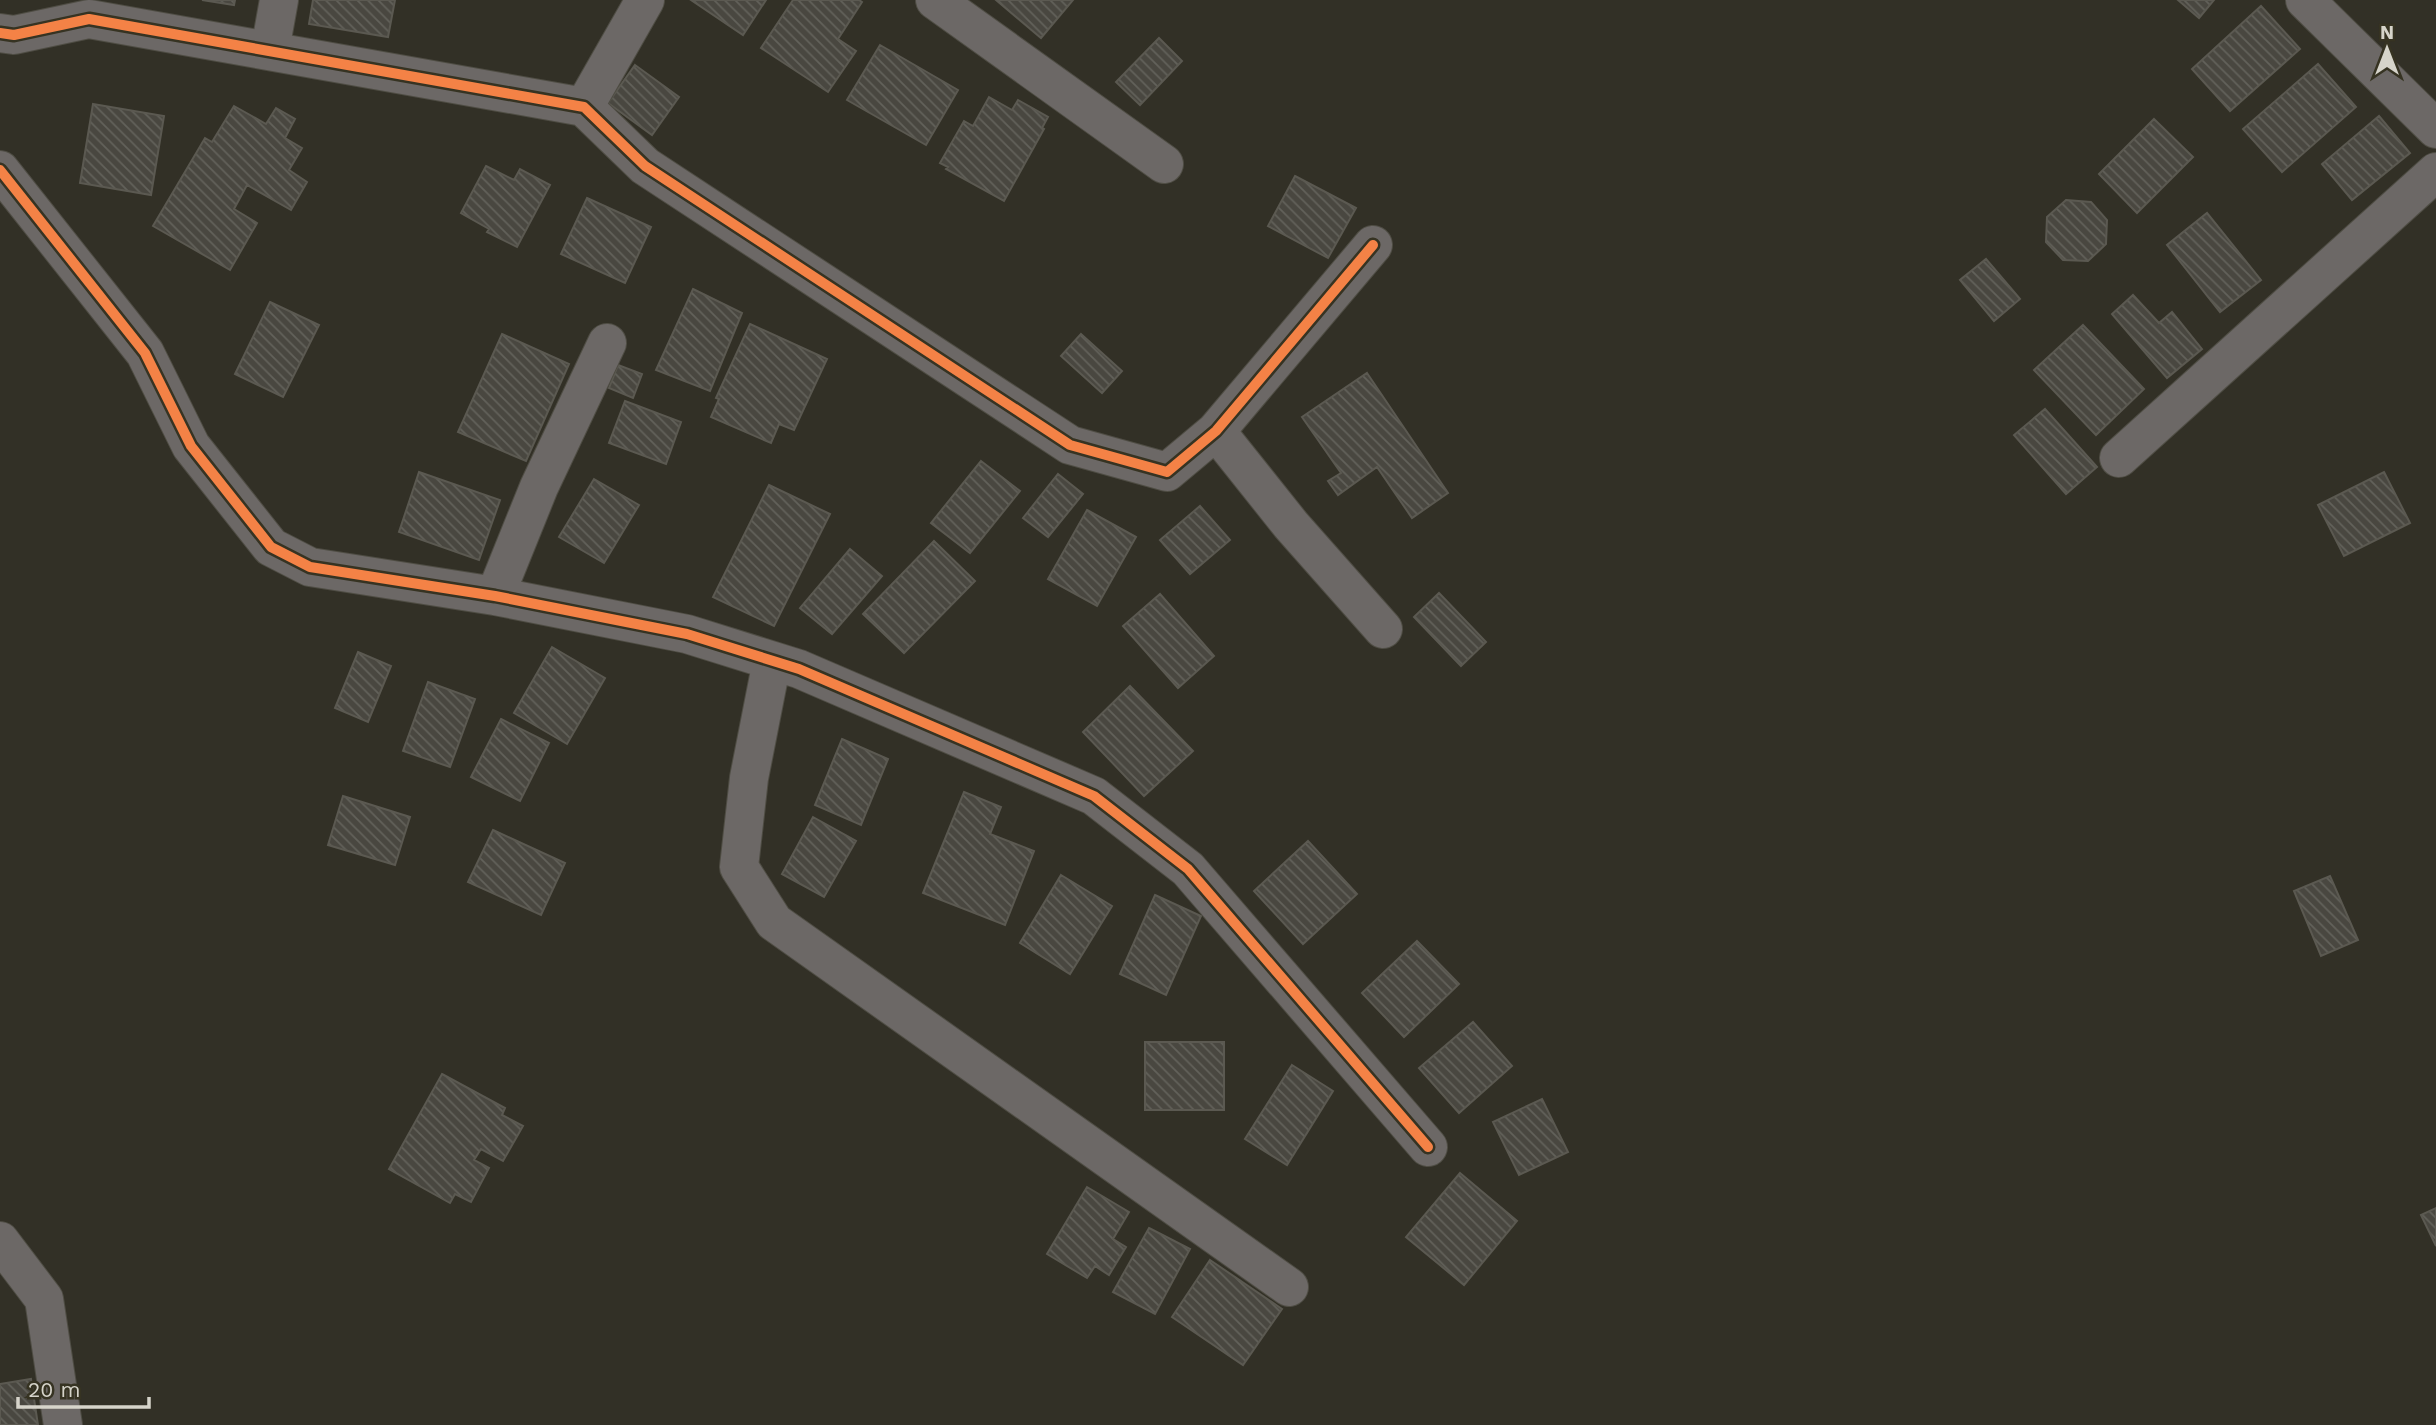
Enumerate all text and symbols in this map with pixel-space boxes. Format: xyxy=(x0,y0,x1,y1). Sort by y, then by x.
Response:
north arrow xyxy=(2352,14,2422,84)
text: N xyxy=(2380,21,2394,44)
scale bar xyxy=(18,1366,149,1410)
text: 20 m xyxy=(28,1377,80,1402)

